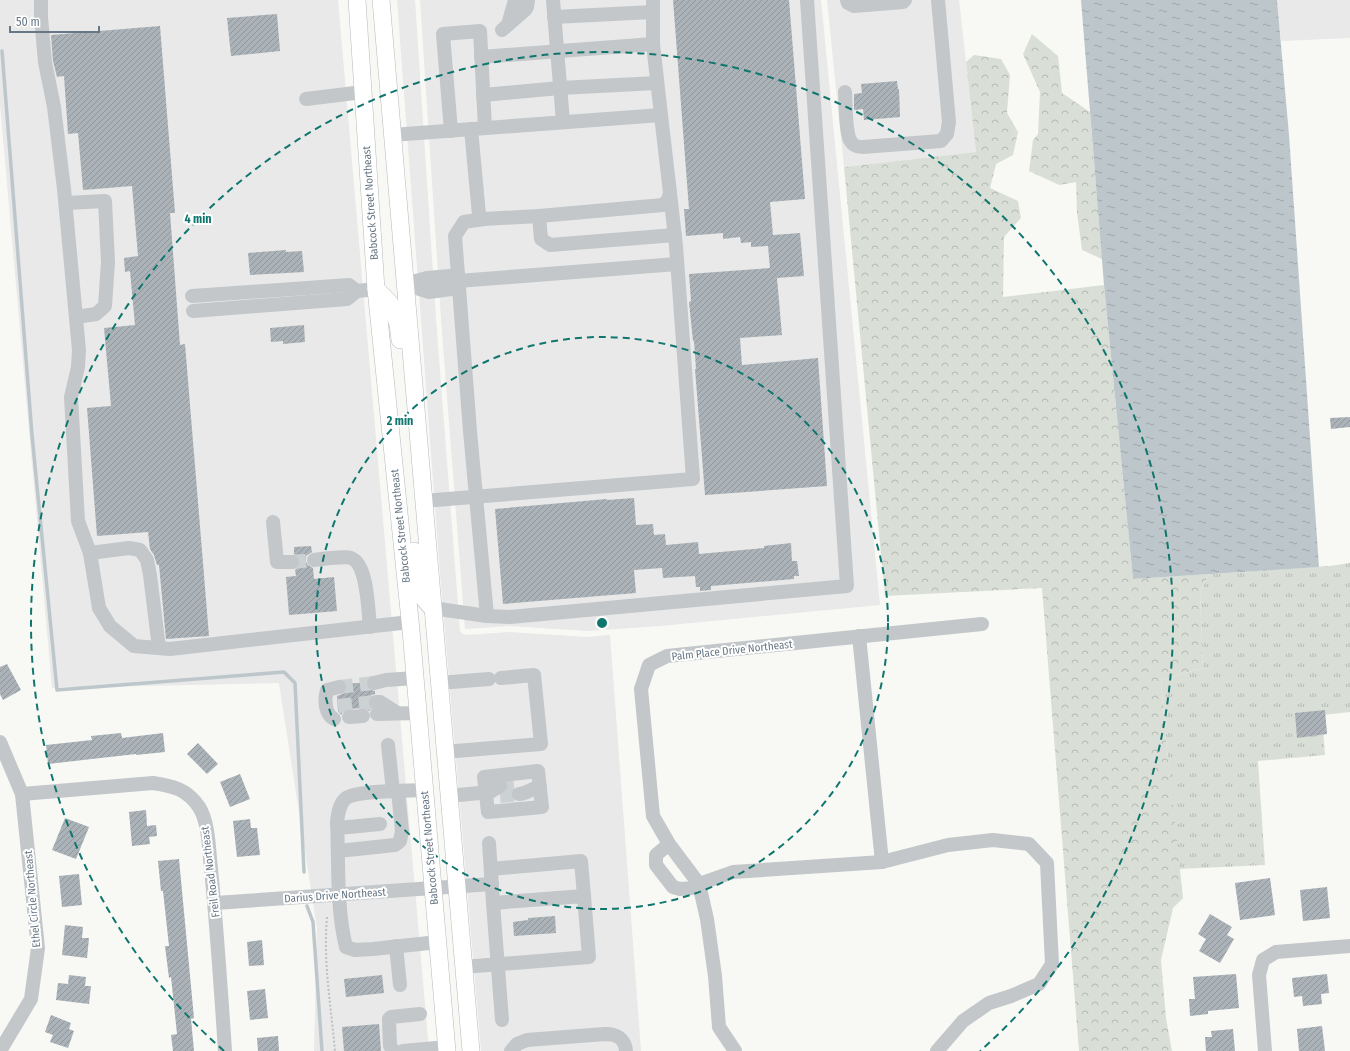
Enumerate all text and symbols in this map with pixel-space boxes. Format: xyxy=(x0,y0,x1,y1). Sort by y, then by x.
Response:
scale bar xyxy=(10,8,99,34)
text: 50 m xyxy=(16,15,40,29)
street label: Babcock Street Northeast xyxy=(360,145,381,260)
text: 4 min xyxy=(184,212,212,226)
text: 2 min xyxy=(386,414,413,428)
street label: Babcock Street Northeast xyxy=(388,468,413,583)
centre of rings xyxy=(595,616,609,630)
street label: Palm Place Drive Northeast xyxy=(671,638,793,663)
street label: Babcock Street Northeast xyxy=(418,790,441,905)
street label: Freil Road Northeast xyxy=(198,825,223,918)
street label: Ethel Circle Northeast xyxy=(22,849,43,948)
street label: Darius Drive Northeast xyxy=(284,885,387,906)

